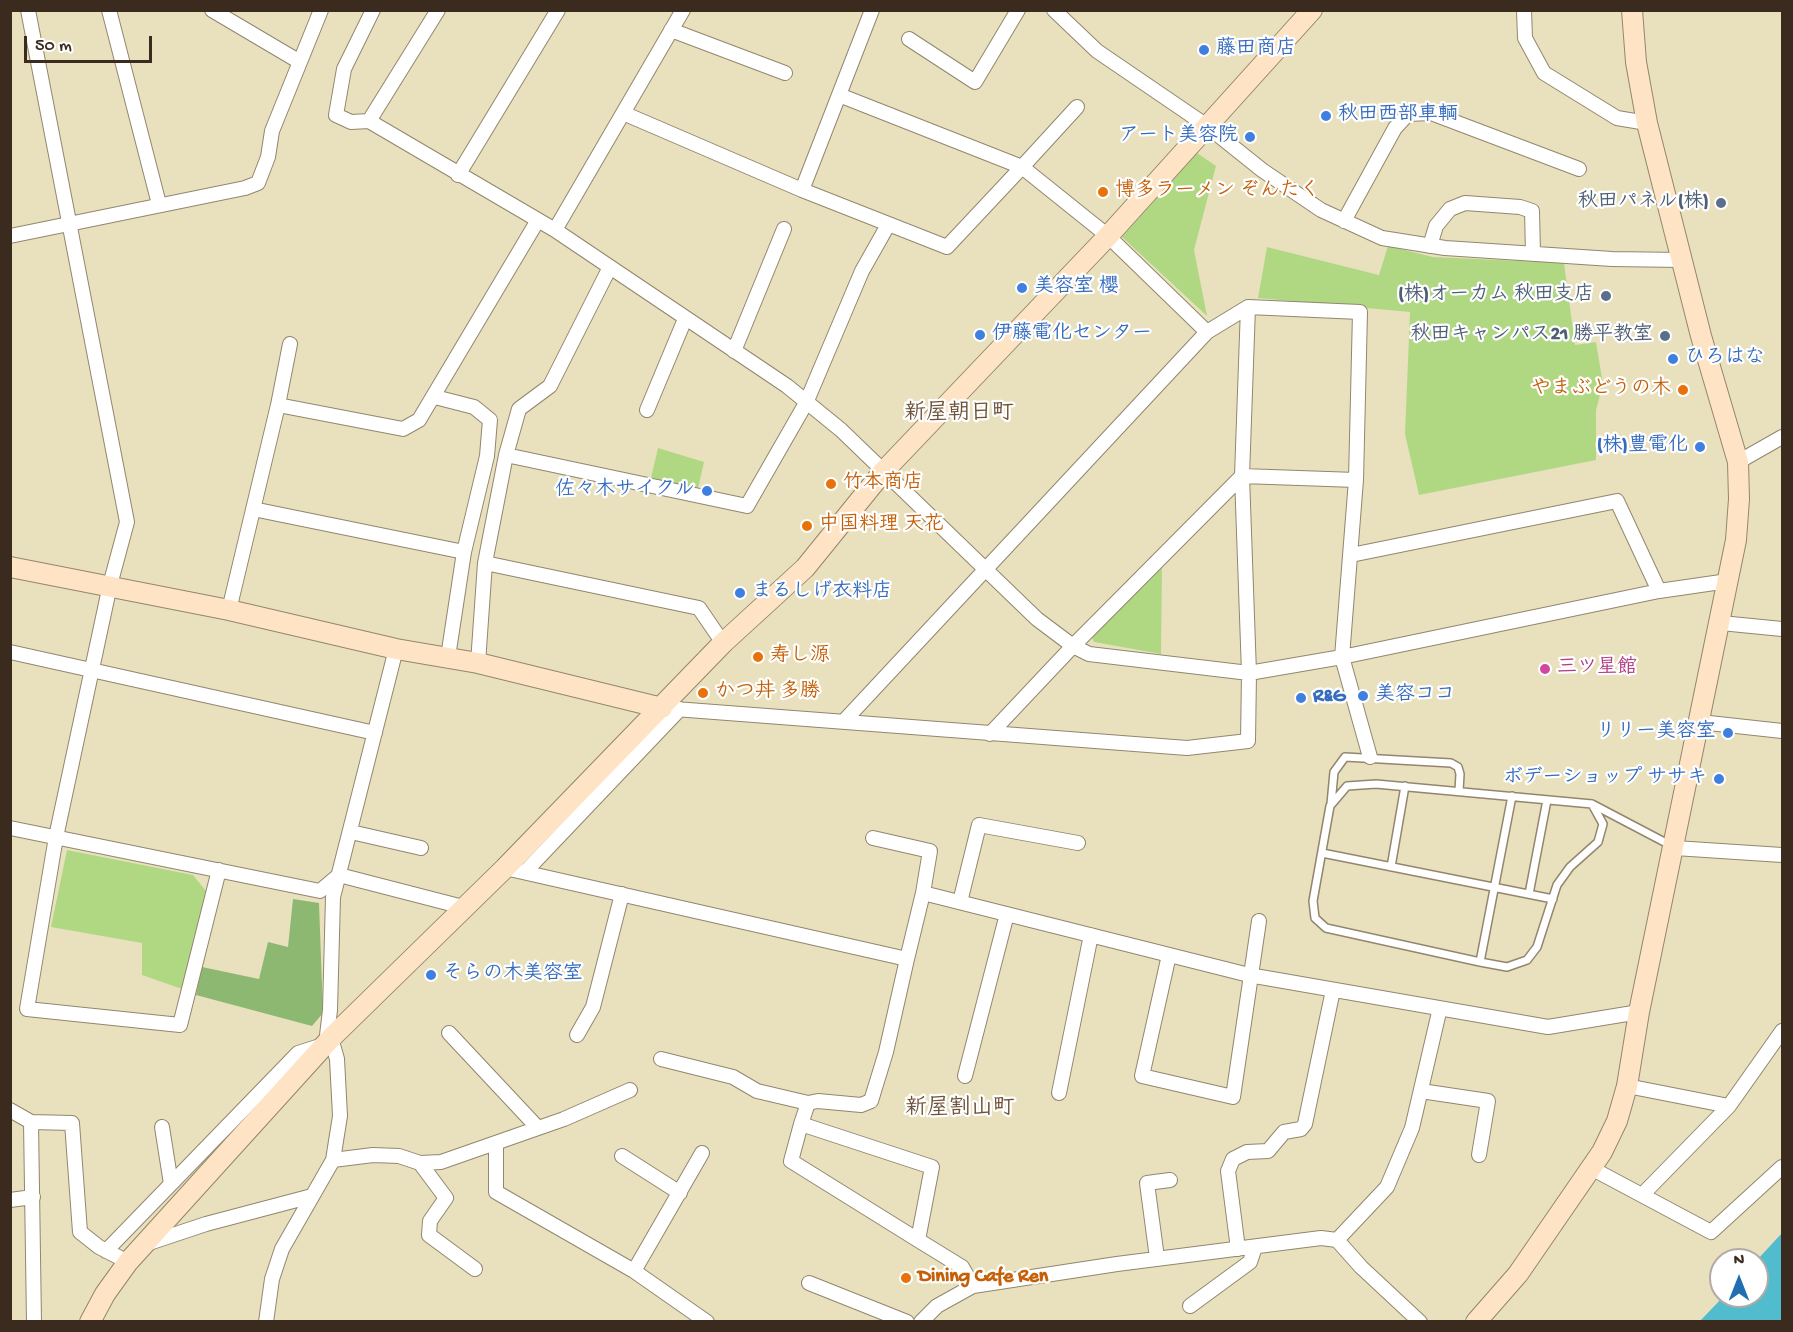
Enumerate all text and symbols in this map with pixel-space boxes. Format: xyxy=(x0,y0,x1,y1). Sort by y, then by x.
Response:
scale bar xyxy=(27,24,154,62)
text: 50 m xyxy=(35,36,72,57)
place label: 藤田商店 xyxy=(1216,38,1296,62)
marker: 藤田商店 xyxy=(1197,43,1211,57)
place label: 秋田西部車輌 xyxy=(1338,104,1458,128)
marker: 秋田西部車輌 xyxy=(1319,109,1333,123)
place label: アート美容院 xyxy=(1119,125,1238,149)
marker: アート美容院 xyxy=(1243,130,1257,144)
place label: 博多ラーメン ぞんたく xyxy=(1115,180,1320,204)
marker: 博多ラーメン ぞんたく xyxy=(1096,185,1110,199)
place label: 秋田パネル(株) xyxy=(1578,191,1709,215)
marker: 秋田パネル(株) xyxy=(1714,196,1728,210)
place label: 美容室 櫻 xyxy=(1034,276,1119,300)
marker: 美容室 櫻 xyxy=(1015,281,1029,295)
place label: (株)オーカム 秋田支店 xyxy=(1398,284,1594,308)
marker: (株)オーカム 秋田支店 xyxy=(1599,289,1613,303)
place label: 伊藤電化センター xyxy=(992,323,1152,347)
place label: 秋田キャンパス21 勝平教室 xyxy=(1410,324,1653,348)
marker: 伊藤電化センター xyxy=(973,328,987,342)
marker: 秋田キャンパス21 勝平教室 xyxy=(1658,329,1672,343)
place label: ひろはな xyxy=(1685,347,1765,371)
marker: ひろはな xyxy=(1666,352,1680,366)
place label: やまぶどうの木 xyxy=(1531,378,1671,402)
marker: やまぶどうの木 xyxy=(1676,383,1690,397)
district label: 新屋朝日町 xyxy=(904,402,1014,428)
place label: (株)豊電化 xyxy=(1597,435,1688,459)
marker: (株)豊電化 xyxy=(1693,440,1707,454)
place label: 竹本商店 xyxy=(843,472,923,496)
marker: 竹本商店 xyxy=(824,477,838,491)
place label: 佐々木サイクル xyxy=(555,479,695,503)
marker: 佐々木サイクル xyxy=(700,484,714,498)
place label: 中国料理 天花 xyxy=(819,514,944,538)
marker: 中国料理 天花 xyxy=(800,519,814,533)
place label: まるしげ衣料店 xyxy=(752,581,892,605)
marker: まるしげ衣料店 xyxy=(733,586,747,600)
place label: 寿し源 xyxy=(770,645,830,669)
marker: 寿し源 xyxy=(751,650,765,664)
place label: 三ツ星館 xyxy=(1557,657,1637,681)
marker: 三ツ星館 xyxy=(1538,662,1552,676)
place label: かつ丼 多勝 xyxy=(715,681,820,705)
place label: 美容ココ xyxy=(1375,684,1455,708)
marker: かつ丼 多勝 xyxy=(696,686,710,700)
place label: R&G xyxy=(1313,686,1345,710)
marker: 美容ココ xyxy=(1356,689,1370,703)
marker: R&G xyxy=(1294,691,1308,705)
place label: リリー美容室 xyxy=(1596,721,1716,745)
marker: リリー美容室 xyxy=(1721,726,1735,740)
place label: ボデーショップ ササキ xyxy=(1503,767,1707,791)
marker: ボデーショップ ササキ xyxy=(1712,772,1726,786)
place label: そらの木美容室 xyxy=(443,963,583,987)
marker: そらの木美容室 xyxy=(424,968,438,982)
district label: 新屋割山町 xyxy=(905,1097,1015,1123)
north arrow xyxy=(1709,1248,1769,1308)
text: N xyxy=(1734,1252,1744,1271)
place label: Dining Cafe Ren xyxy=(918,1266,1048,1290)
marker: Dining Cafe Ren xyxy=(899,1271,913,1285)

